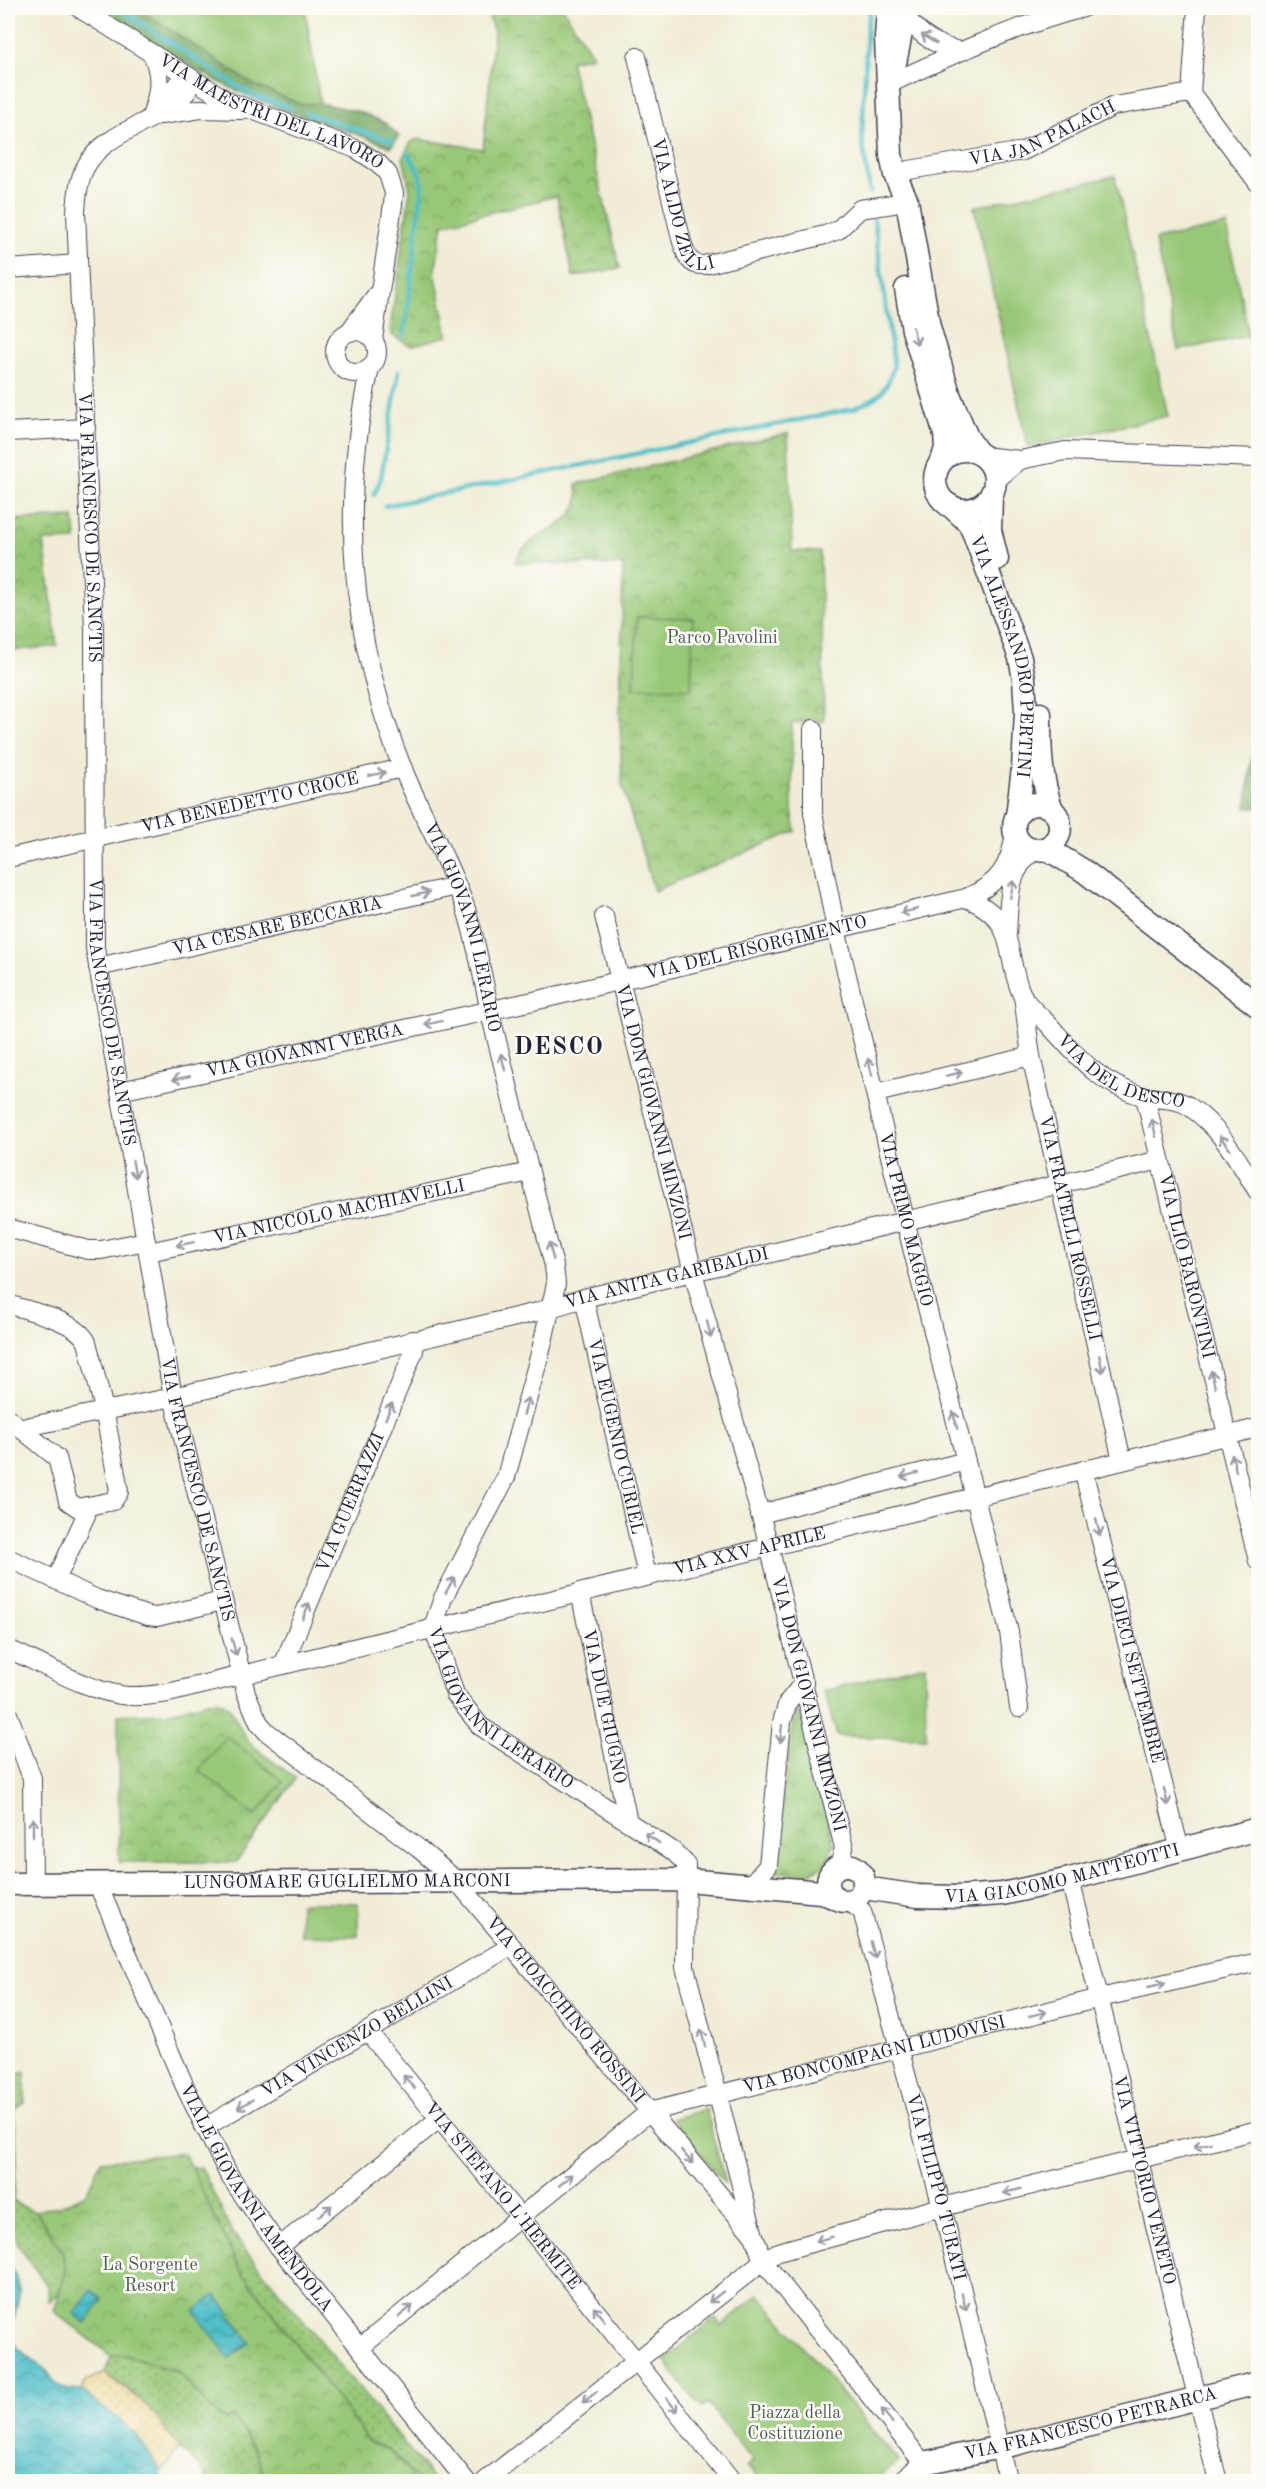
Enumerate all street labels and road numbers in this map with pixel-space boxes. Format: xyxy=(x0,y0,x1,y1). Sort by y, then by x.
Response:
street label: VIA MAESTRI DEL LAVORO xyxy=(155,51,386,173)
street label: VIA JAN PALACH xyxy=(967,98,1118,169)
street label: VIA ALDO ZELLI xyxy=(648,136,717,274)
street label: VIA FRANCESCO DE SANCTIS xyxy=(75,392,103,663)
street label: VIA ALESSANDRO PERTINI xyxy=(966,533,1035,779)
street label: VIA BENEDETTO CROCE xyxy=(139,769,360,836)
street label: VIA GIOVANNI LERARIO xyxy=(420,820,503,1034)
street label: VIA FRANCESCO DE SANCTIS xyxy=(85,878,138,1147)
street label: VIA CESARE BECCARIA xyxy=(171,894,384,959)
street label: VIA DEL RISORGIMENTO xyxy=(644,913,869,983)
street label: VIA DON GIOVANNI MINZONI xyxy=(612,982,694,1242)
street label: VIA GIOVANNI VERGA xyxy=(204,1021,405,1081)
street label: VIA DEL DESCO xyxy=(1053,1031,1187,1112)
street label: VIA FRATELLI ROSSELLI xyxy=(1036,1114,1104,1342)
street label: VIA PRIMO MAGGIO xyxy=(876,1131,935,1308)
street label: VIA ILIO BARONTINI xyxy=(1155,1172,1217,1360)
street label: VIA NICCOLO MACHIAVELLI xyxy=(211,1177,466,1247)
street label: VIA ANITA GARIBALDI xyxy=(562,1245,771,1312)
street label: VIA EUGENIO CURIEL xyxy=(584,1337,646,1536)
street label: VIA FRANCESCO DE SANCTIS xyxy=(157,1356,237,1623)
street label: VIA GUERRAZZI xyxy=(314,1430,388,1575)
street label: VIA XXV APRILE xyxy=(671,1524,827,1579)
street label: VIA DIECI SETTEMBRE xyxy=(1097,1555,1166,1765)
street label: VIA DON GIOVANNI MINZONI xyxy=(768,1574,849,1834)
street label: VIA GIOVANNI LERARIO xyxy=(425,1624,576,1793)
street label: VIA DUE GIUGNO xyxy=(579,1628,629,1786)
street label: VIA GIACOMO MATTEOTTI xyxy=(944,1841,1182,1906)
street label: LUNGOMARE GUGLIELMO MARCONI xyxy=(183,1872,511,1892)
street label: VIA GIOACCHINO ROSSINI xyxy=(482,1913,648,2107)
street label: VIA VINCENZO BELLINI xyxy=(258,1974,456,2101)
street label: VIA BONCOMPAGNI LUDOVISI xyxy=(741,2013,1008,2097)
street label: VIA VITTORIO VENETO xyxy=(1110,2074,1178,2287)
street label: VIALE GIOVANNI AMENDOLA xyxy=(176,2081,336,2315)
street label: VIA FILIPPO TURATI xyxy=(903,2092,968,2282)
street label: VIA STEFANO L'HERMITE xyxy=(421,2099,584,2293)
street label: VIA FRANCESCO PETRARCA xyxy=(962,2385,1219,2463)

